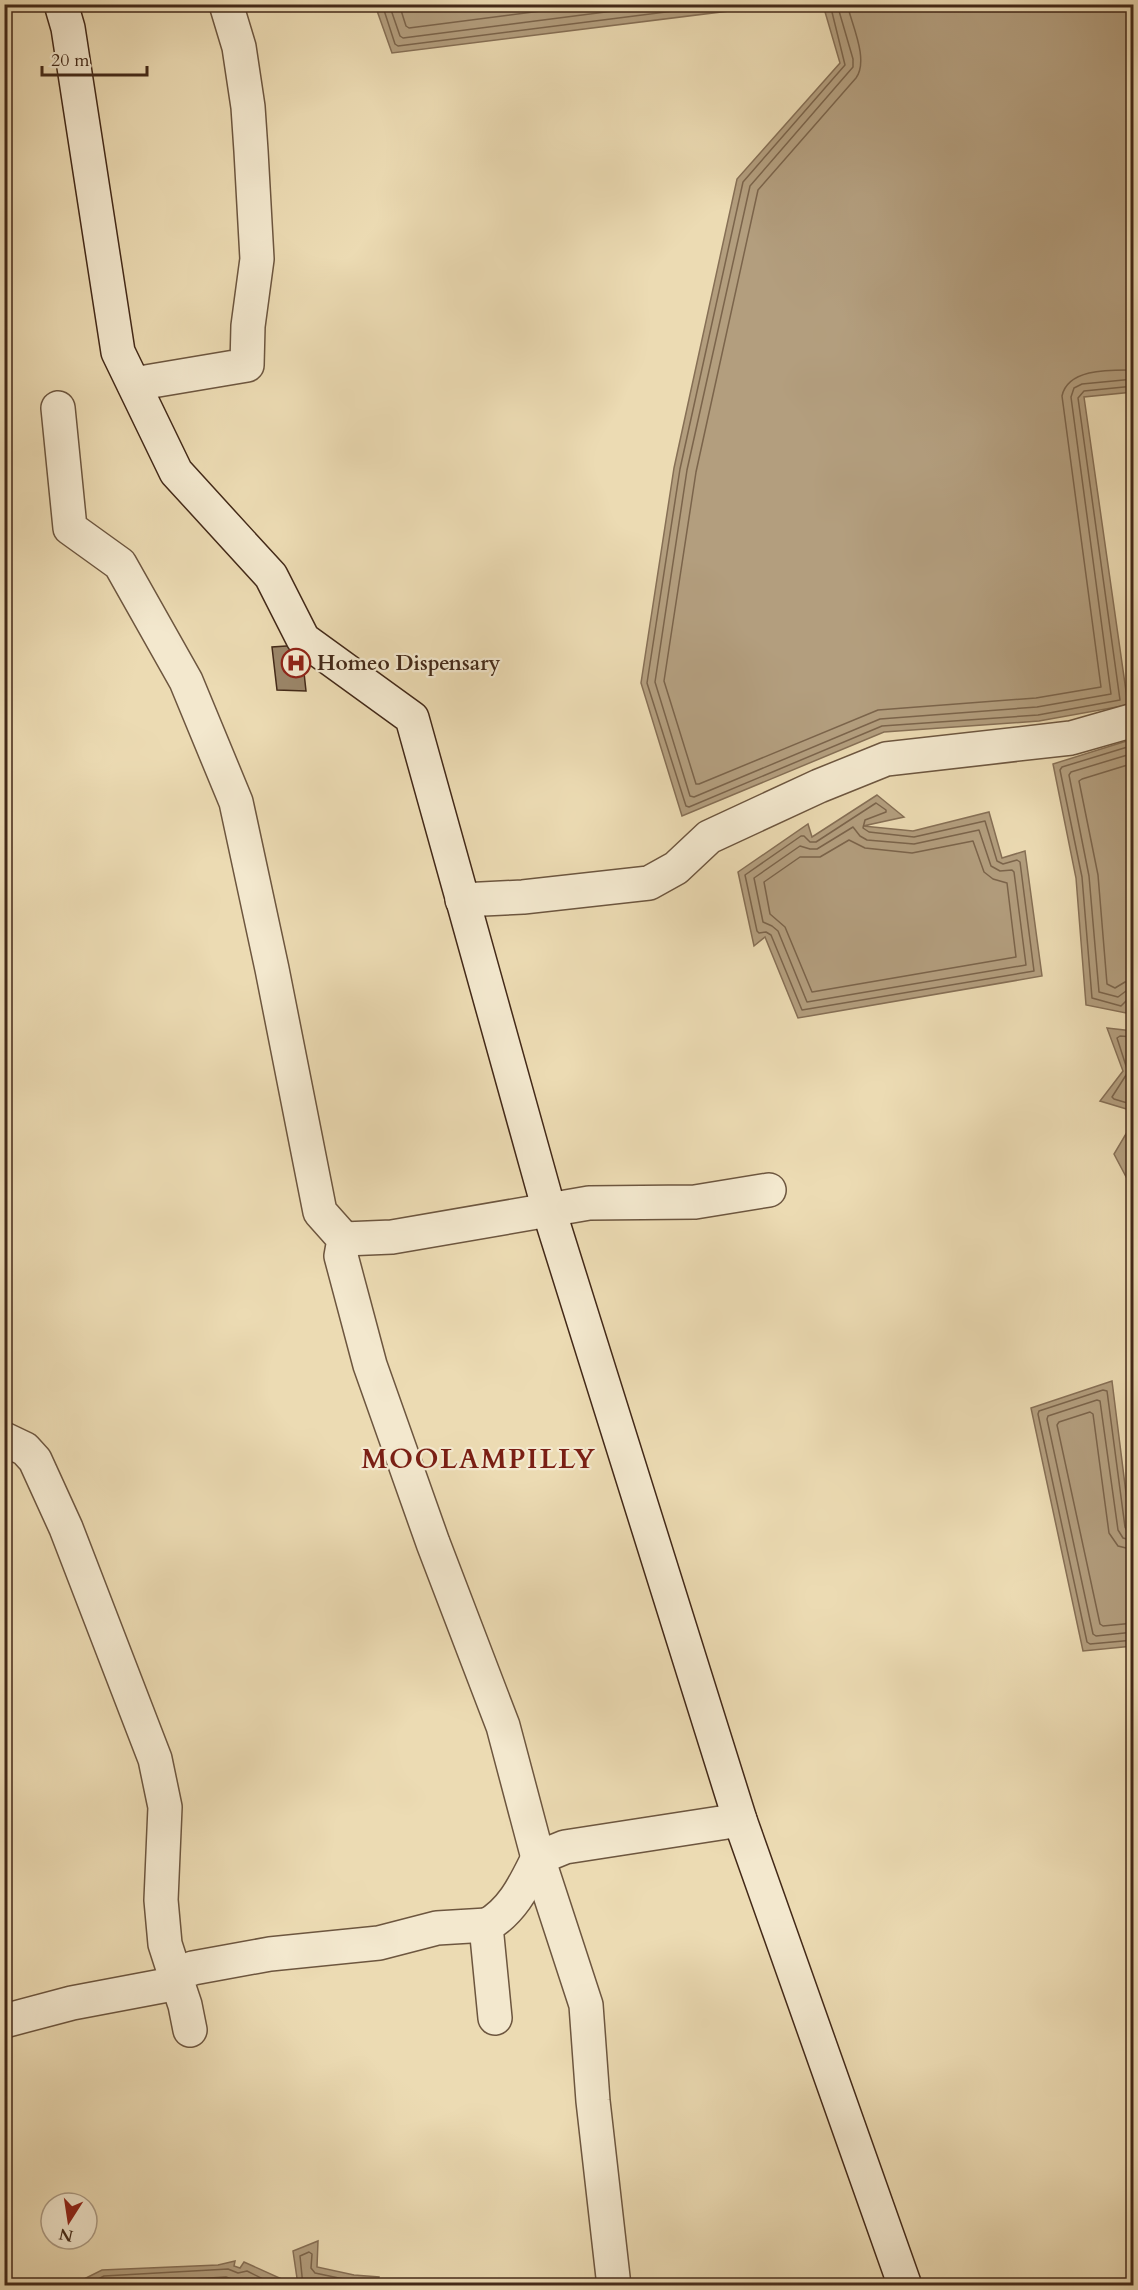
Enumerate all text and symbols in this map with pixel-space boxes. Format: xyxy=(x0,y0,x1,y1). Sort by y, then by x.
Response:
scale bar xyxy=(42,39,147,77)
text: 20 m xyxy=(51,48,90,73)
hospital icon: Homeo Dispensary xyxy=(280,647,312,679)
place label: Homeo Dispensary xyxy=(317,649,501,678)
district label: MOOLAMPILLY xyxy=(361,1441,597,1478)
north arrow xyxy=(39,2191,99,2251)
text: N xyxy=(57,2222,75,2247)

